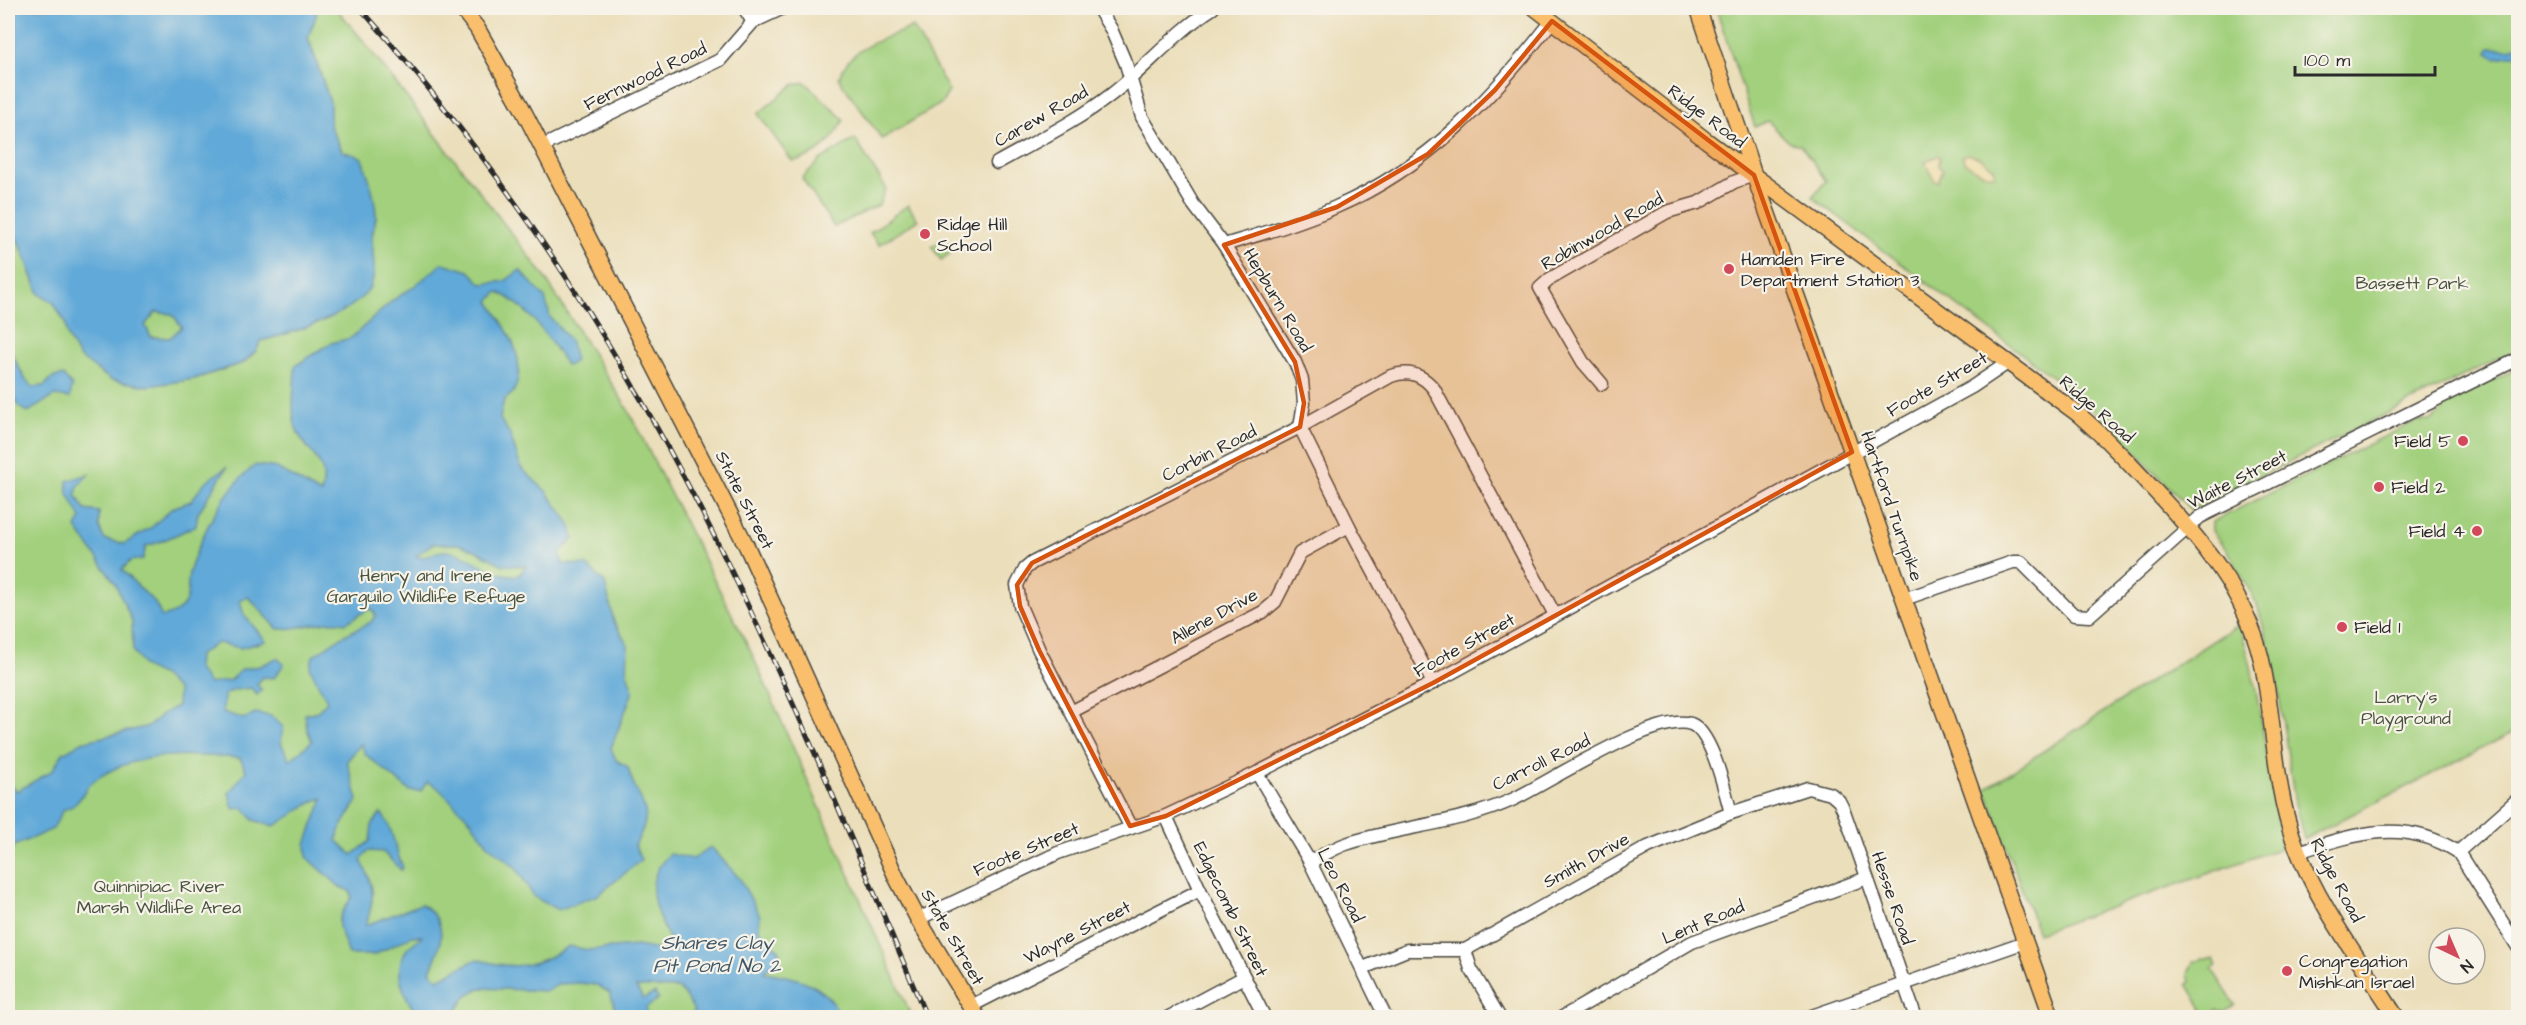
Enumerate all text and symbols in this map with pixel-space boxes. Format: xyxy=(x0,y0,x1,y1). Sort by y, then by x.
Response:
street label: Fernwood Road xyxy=(580,36,711,117)
scale bar xyxy=(2295,39,2434,77)
text: 100 m xyxy=(2304,48,2350,73)
street label: Carew Road xyxy=(990,79,1093,153)
street label: Ridge Road xyxy=(1662,79,1751,155)
street label: Robinwood Road xyxy=(1537,186,1668,277)
place label: Ridge Hill School xyxy=(937,212,1007,258)
marker: Ridge Hill School xyxy=(918,227,932,241)
street label: Hepburn Road xyxy=(1237,244,1319,357)
place label: Hamden Fire Department Station 3 xyxy=(1741,247,1920,293)
marker: Hamden Fire Department Station 3 xyxy=(1722,262,1736,276)
park label: Bassett Park xyxy=(2355,271,2469,296)
street label: Foote Street xyxy=(1882,345,1993,423)
street label: Ridge Road xyxy=(2053,370,2140,450)
street label: Corbin Road xyxy=(1158,419,1261,488)
street label: Hartford Turnpike xyxy=(1854,428,1929,585)
place label: Field 5 xyxy=(2394,429,2451,454)
marker: Field 5 xyxy=(2456,434,2470,448)
street label: Waite Street xyxy=(2183,443,2292,515)
street label: State Street xyxy=(709,447,780,555)
place label: Field 2 xyxy=(2391,475,2446,500)
marker: Field 2 xyxy=(2372,480,2386,494)
place label: Field 4 xyxy=(2409,519,2465,544)
marker: Field 4 xyxy=(2470,524,2484,538)
park label: Henry and Irene Garguilo Wildlife Refuge xyxy=(326,563,526,610)
street label: Allene Drive xyxy=(1166,582,1263,651)
street label: Foote Street xyxy=(1409,607,1520,684)
place label: Field 1 xyxy=(2354,615,2401,640)
marker: Field 1 xyxy=(2335,620,2349,634)
park label: Larry's Playground xyxy=(2361,685,2451,732)
street label: Carroll Road xyxy=(1488,728,1594,797)
street label: Foote Street xyxy=(970,816,1084,883)
street label: Smith Drive xyxy=(1539,826,1634,894)
street label: Ridge Road xyxy=(2303,834,2369,927)
street label: Edgecomb Street xyxy=(1186,838,1274,982)
street label: Leo Road xyxy=(1311,844,1370,927)
street label: Hesse Road xyxy=(1865,848,1920,948)
park label: Quinnipiac River Marsh Wildlife Area xyxy=(77,874,241,920)
street label: State Street xyxy=(915,884,991,991)
street label: Wayne Street xyxy=(1019,894,1136,971)
street label: Lent Road xyxy=(1658,894,1748,951)
north arrow xyxy=(2427,926,2487,986)
water label: Shares Clay Pit Pond No 2 xyxy=(653,929,781,980)
place label: Congregation Mishkan Israel xyxy=(2299,949,2415,995)
text: N xyxy=(2455,955,2478,977)
marker: Congregation Mishkan Israel xyxy=(2280,964,2294,978)

